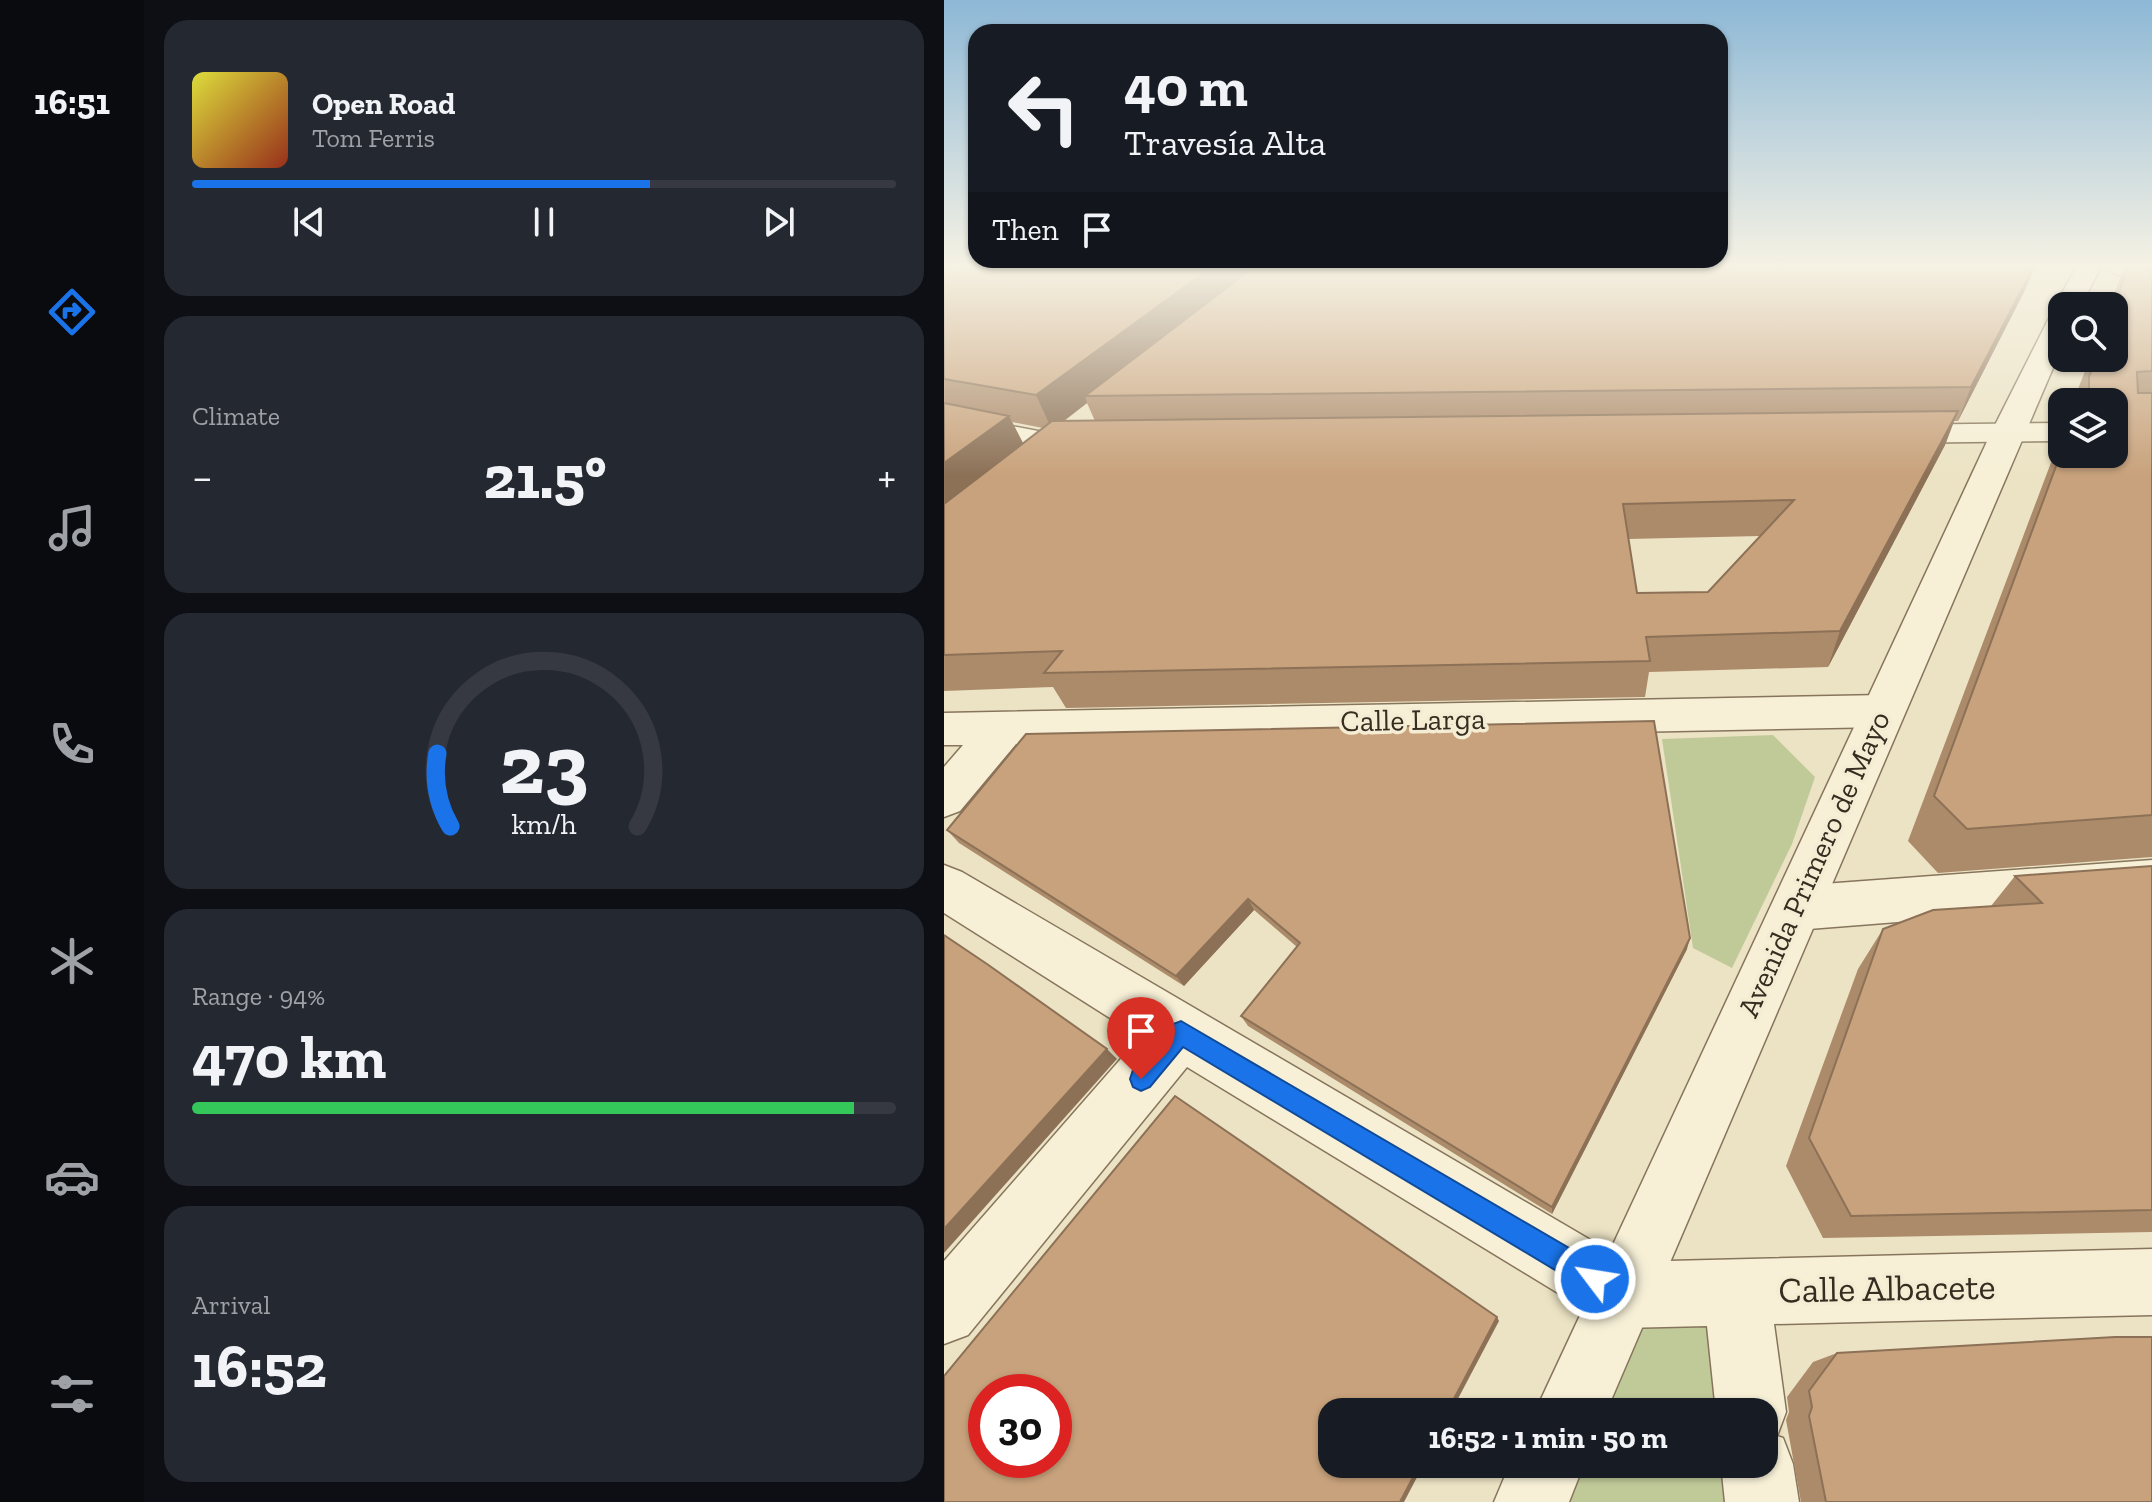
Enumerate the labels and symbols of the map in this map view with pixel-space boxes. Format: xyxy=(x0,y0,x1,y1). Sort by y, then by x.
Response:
street label: Calle Larga xyxy=(1340,701,1486,739)
street label: Avenida Primero de Mayo xyxy=(1730,705,1898,1023)
pin xyxy=(1107,997,1175,1079)
position arrow xyxy=(1553,1237,1637,1321)
street label: Calle Albacete xyxy=(1778,1265,1996,1311)
speed limit sign: 30 xyxy=(968,1374,1072,1478)

